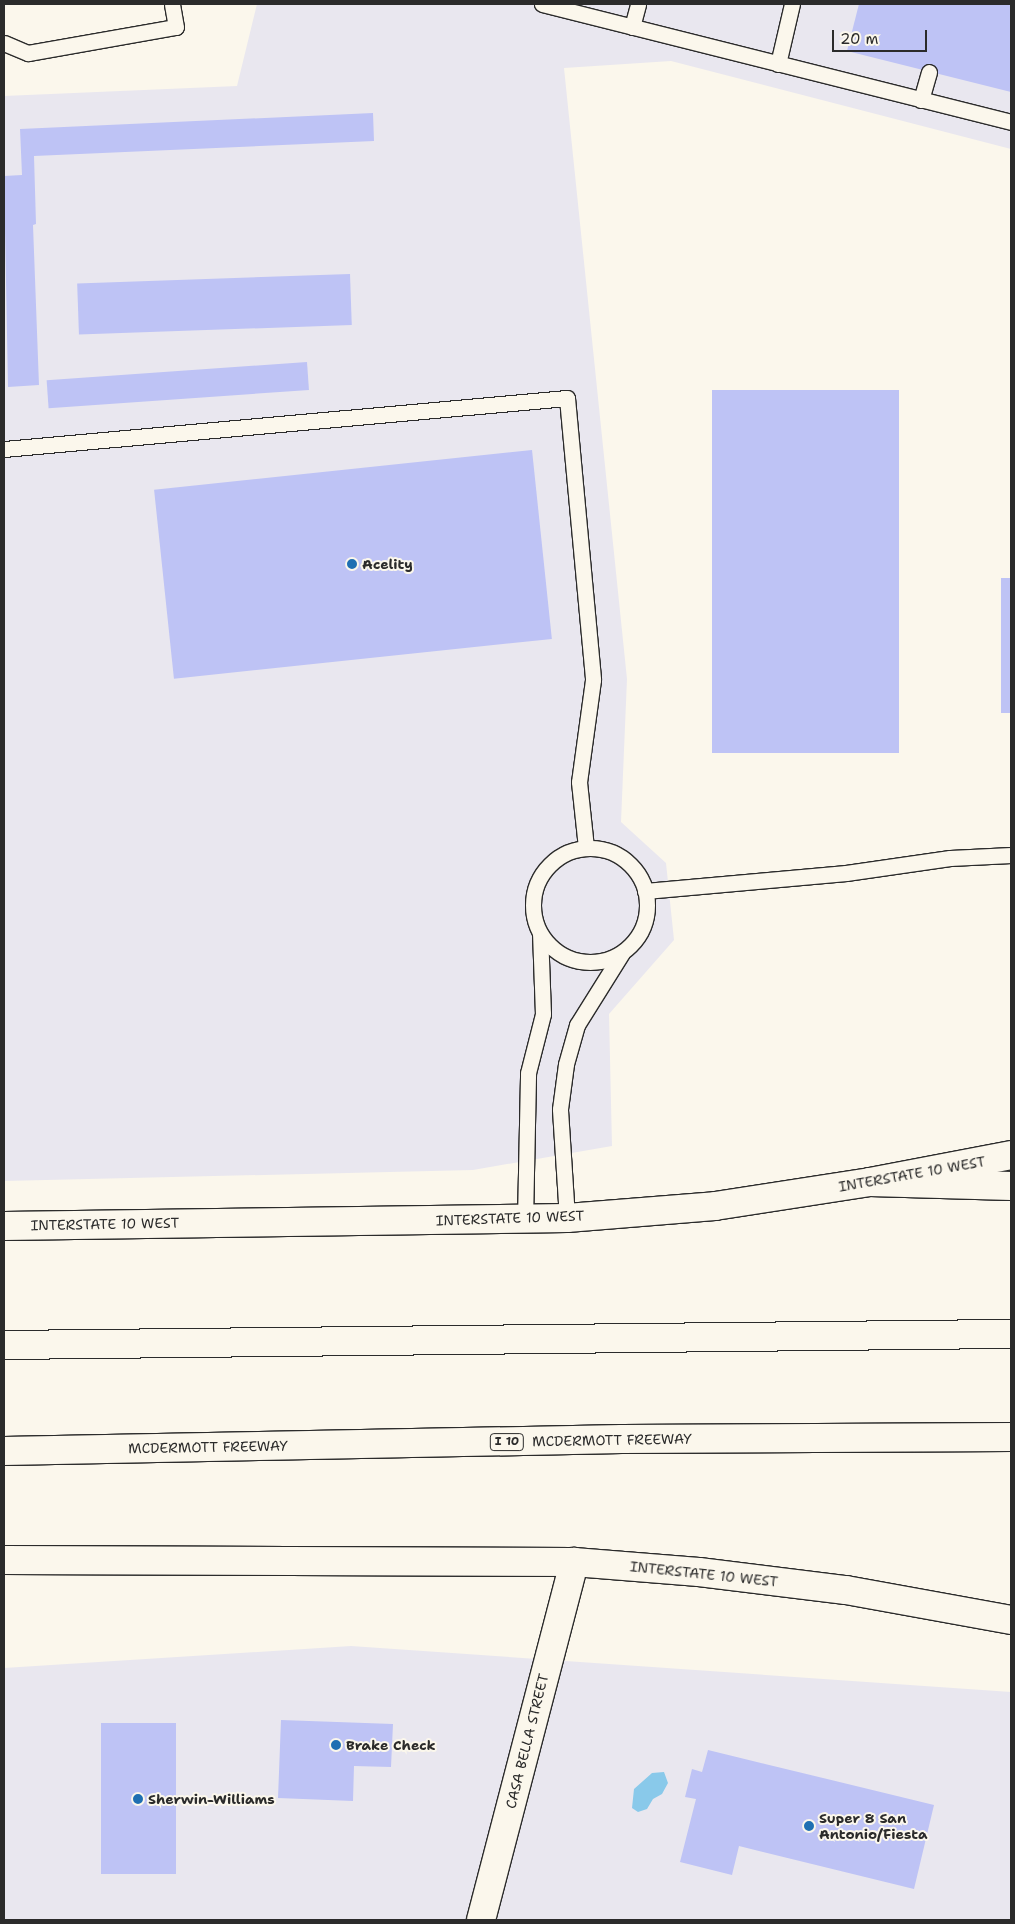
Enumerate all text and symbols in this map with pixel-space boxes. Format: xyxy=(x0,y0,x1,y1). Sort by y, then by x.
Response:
scale bar xyxy=(835,20,930,52)
text: 20 m xyxy=(840,29,879,49)
place label: Acelity xyxy=(362,556,413,572)
marker: Acelity xyxy=(346,558,358,570)
street label: INTERSTATE 10 WEST xyxy=(837,1153,987,1195)
street label: INTERSTATE 10 WEST xyxy=(435,1207,585,1229)
street label: INTERSTATE 10 WEST xyxy=(31,1214,179,1234)
street label: MCDERMOTT FREEWAY xyxy=(532,1430,692,1450)
road number: I 10 xyxy=(490,1432,524,1451)
street label: MCDERMOTT FREEWAY xyxy=(128,1437,288,1457)
street label: INTERSTATE 10 WEST xyxy=(629,1558,779,1590)
street label: CASA BELLA STREET xyxy=(502,1672,552,1810)
place label: Brake Check xyxy=(346,1737,436,1753)
marker: Brake Check xyxy=(330,1739,342,1751)
place label: Sherwin-Williams xyxy=(148,1791,275,1807)
marker: Sherwin-Williams xyxy=(132,1793,144,1805)
place label: Super 8 San Antonio/Fiesta xyxy=(819,1810,928,1842)
marker: Super 8 San Antonio/Fiesta xyxy=(803,1820,815,1832)

